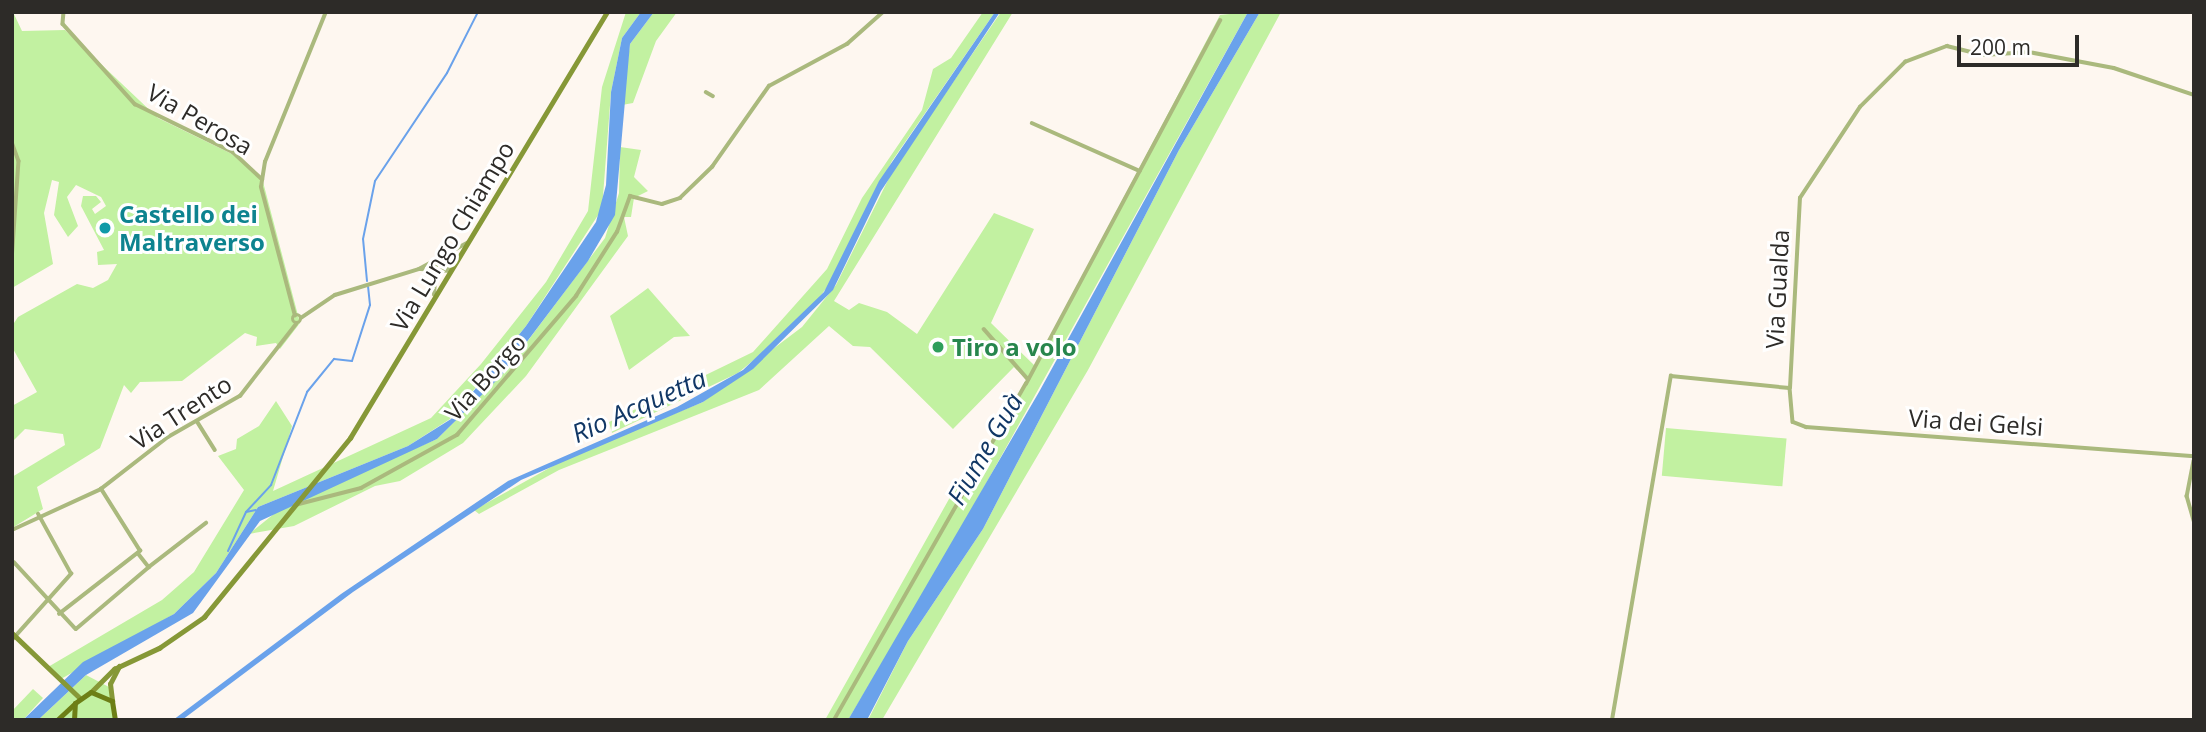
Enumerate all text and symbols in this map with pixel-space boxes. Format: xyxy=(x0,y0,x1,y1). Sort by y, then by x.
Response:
scale bar xyxy=(1961,21,2084,65)
text: 200 m xyxy=(1970,33,2031,61)
street label: Via Perosa xyxy=(142,77,258,161)
street label: Via Lungo Chiampo xyxy=(384,136,520,336)
place label: Castello dei Maltraverso xyxy=(119,200,265,256)
marker: Castello dei Maltraverso xyxy=(97,220,113,236)
street label: Via Gualda xyxy=(1759,229,1795,349)
street label: Via Borgo xyxy=(438,328,532,426)
place label: Tiro a volo xyxy=(952,333,1077,361)
marker: Tiro a volo xyxy=(930,339,946,355)
water label: Rio Acquetta xyxy=(567,362,711,450)
street label: Via Trento xyxy=(125,369,237,455)
water label: Fiume Guà xyxy=(941,388,1029,510)
street label: Via dei Gelsi xyxy=(1908,403,2044,441)

